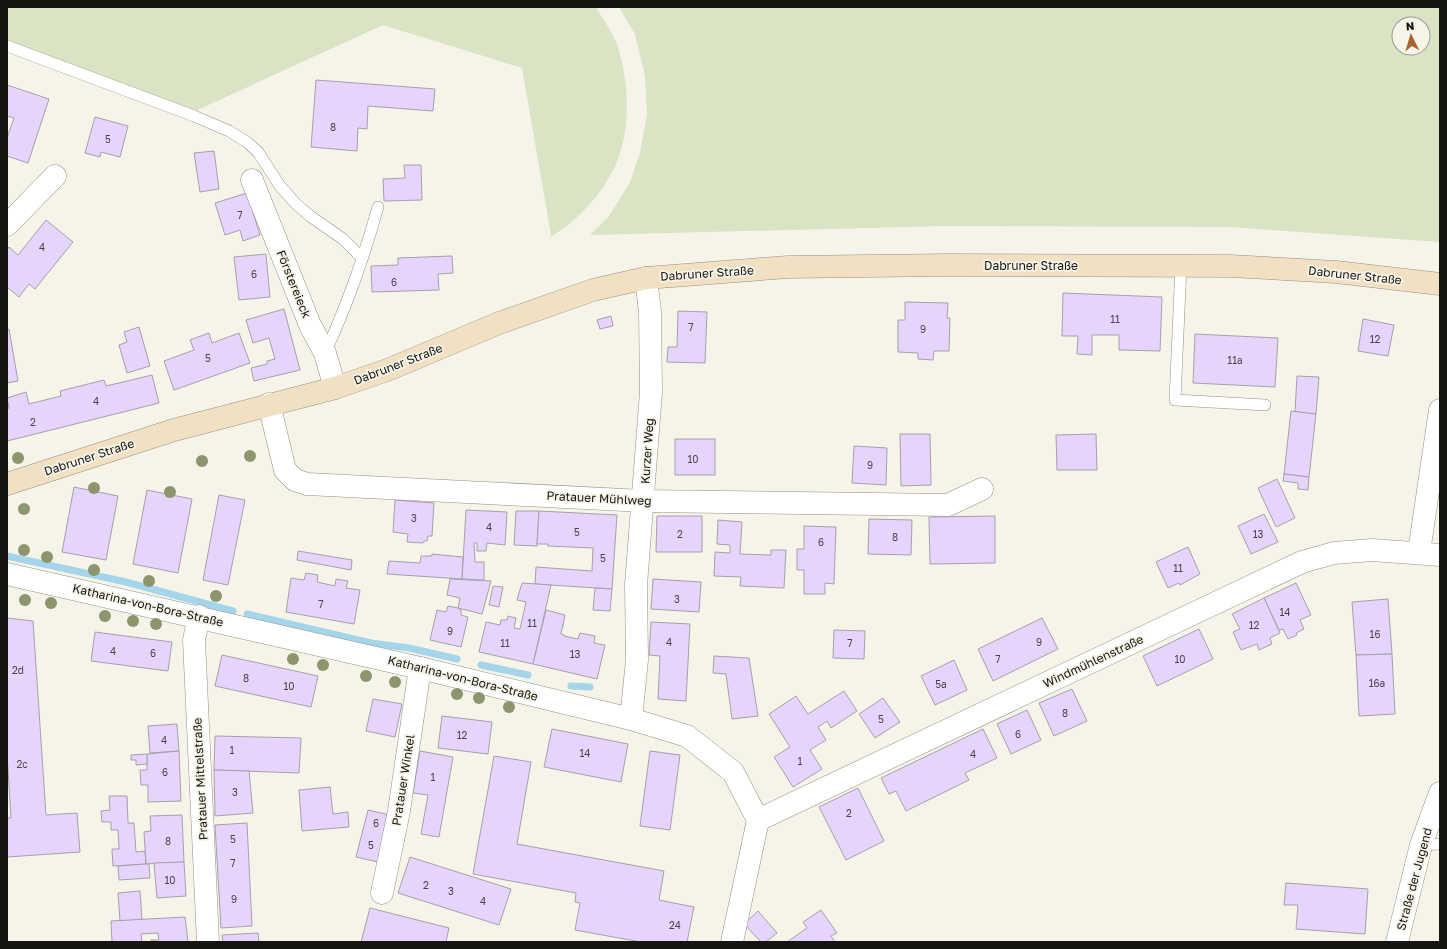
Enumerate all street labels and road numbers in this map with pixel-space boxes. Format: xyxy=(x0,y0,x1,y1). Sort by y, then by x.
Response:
street label: Förstereieck xyxy=(274,248,315,320)
street label: Dabruner Straße xyxy=(984,258,1078,273)
street label: Dabruner Straße xyxy=(660,262,754,284)
street label: Dabruner Straße xyxy=(1307,263,1403,287)
street label: Dabruner Straße xyxy=(351,340,445,388)
street label: Kurzer Weg xyxy=(637,417,657,485)
street label: Dabruner Straße xyxy=(42,435,136,479)
street label: Pratauer Mühlweg xyxy=(546,488,652,508)
street label: Katharina-von-Bora-Straße xyxy=(71,580,225,630)
street label: Windmühlenstraße xyxy=(1040,631,1146,691)
street label: Katharina-von-Bora-Straße xyxy=(386,652,540,704)
street label: Pratauer Mittelstraße xyxy=(189,717,211,841)
street label: Pratauer Winkel xyxy=(388,733,418,827)
street label: Straße der Jugend xyxy=(1393,826,1435,932)

